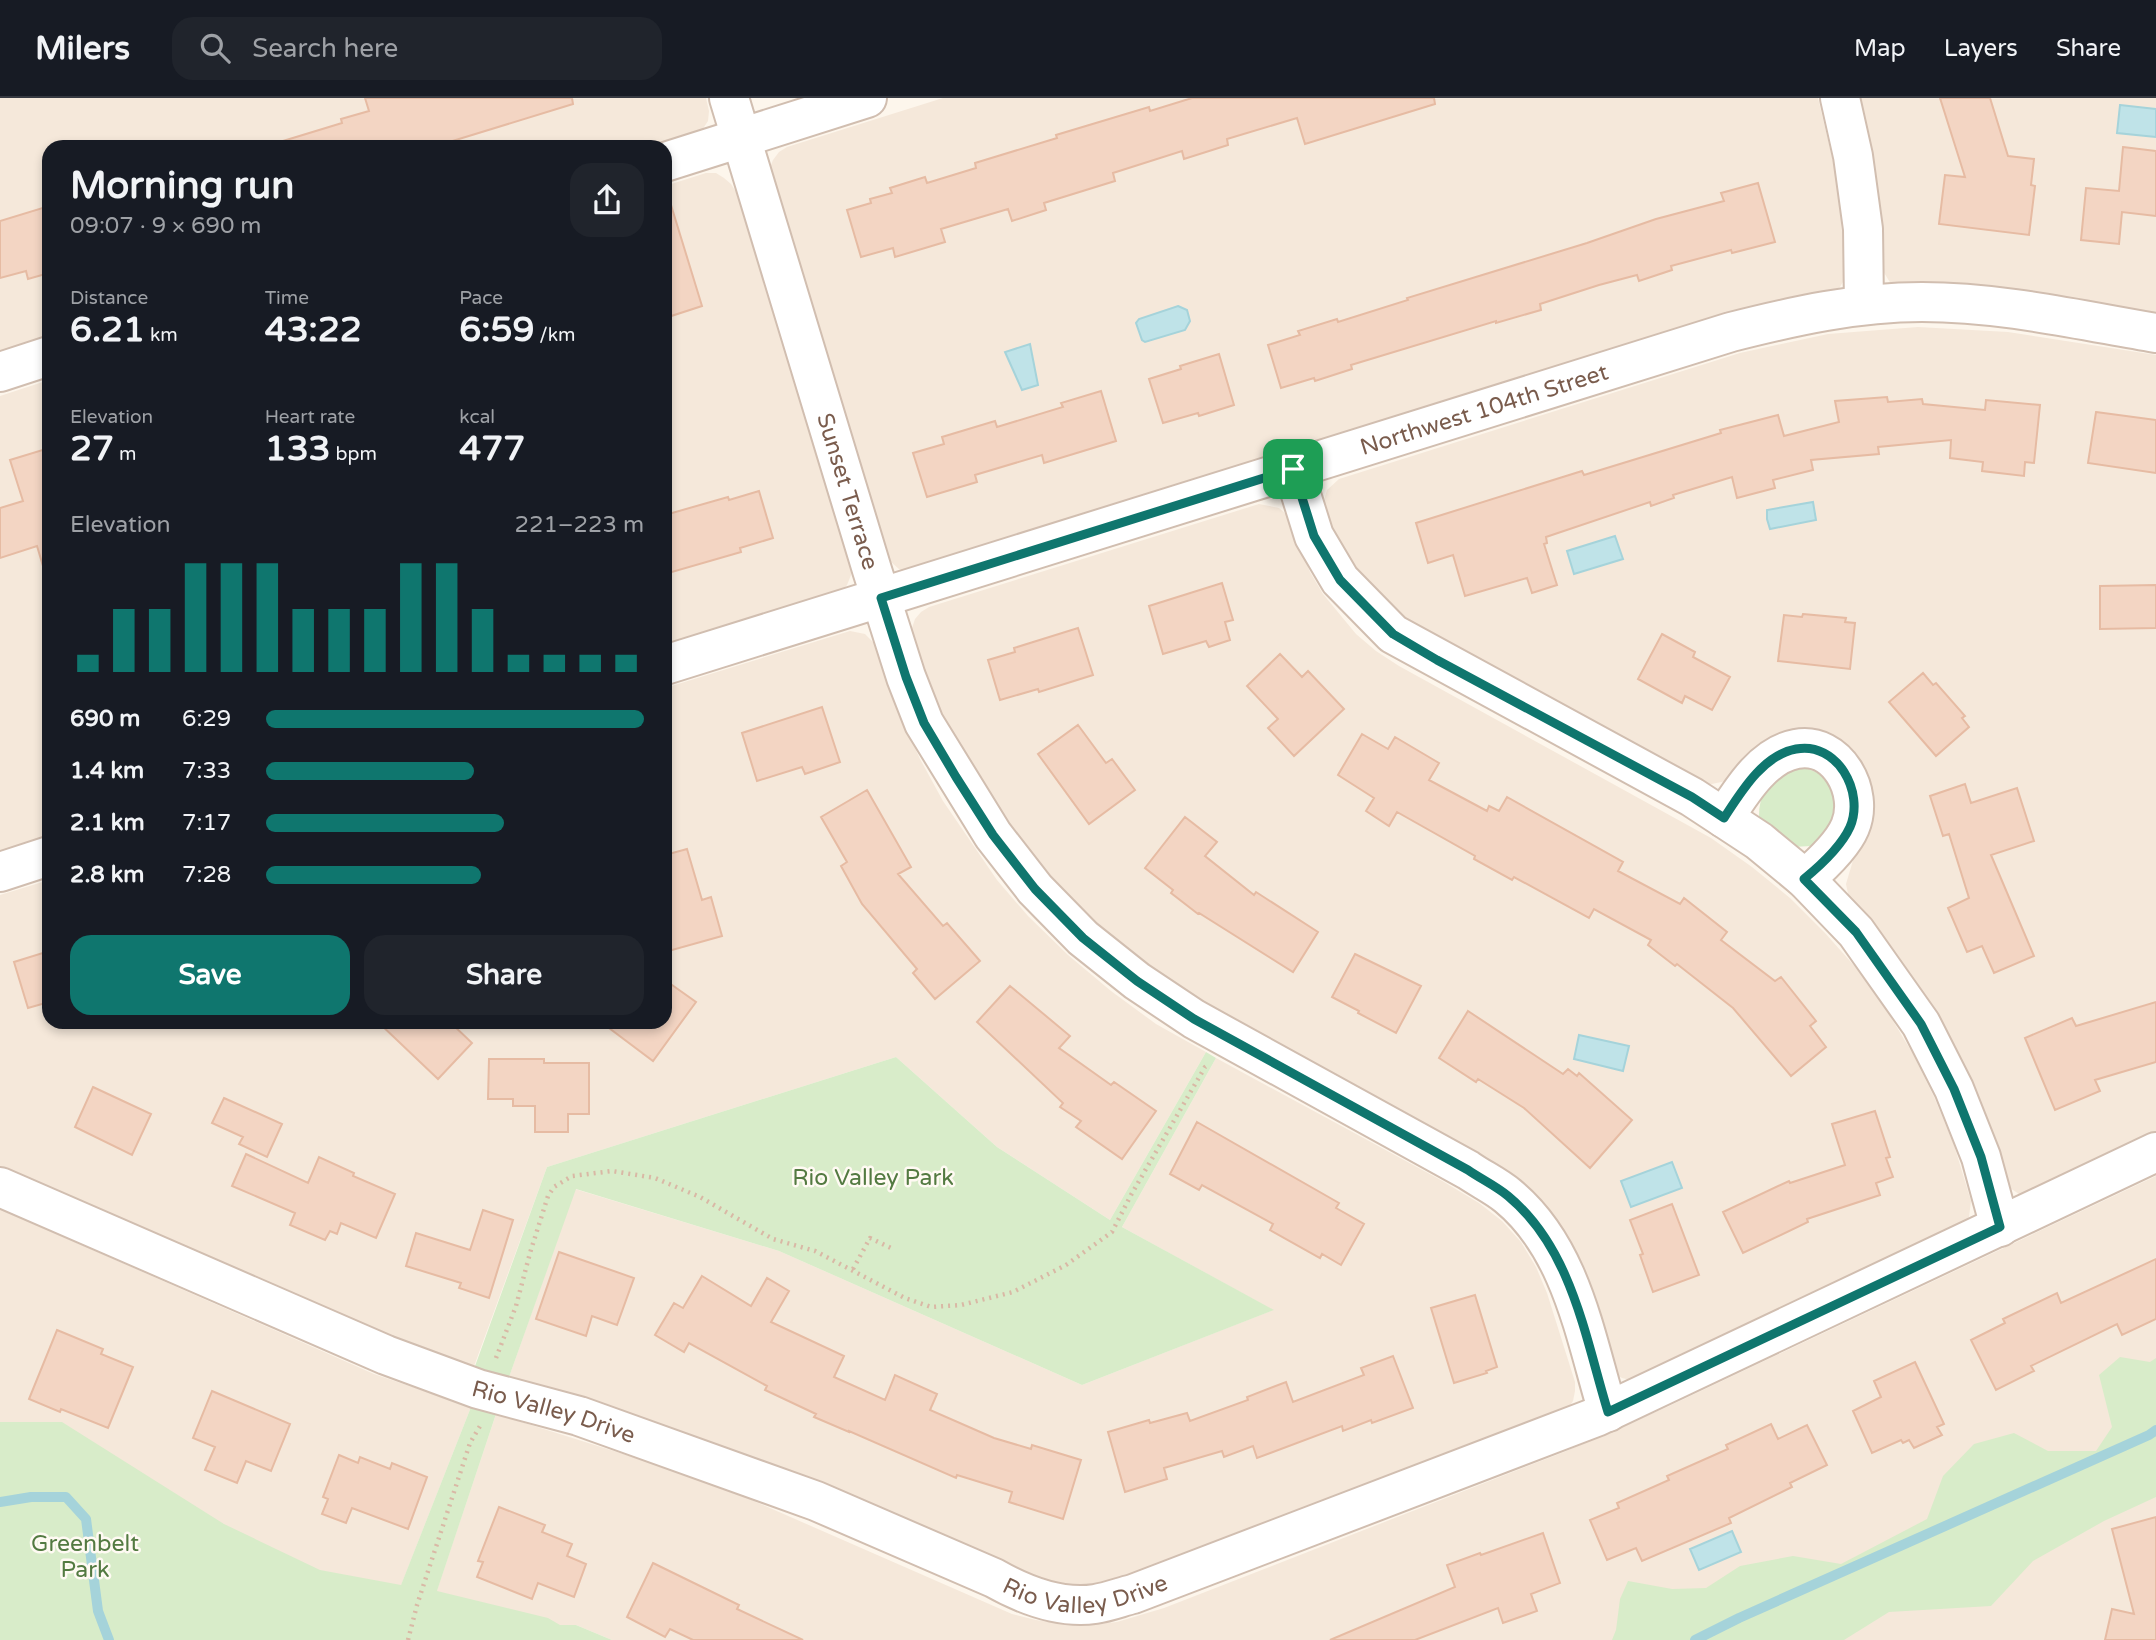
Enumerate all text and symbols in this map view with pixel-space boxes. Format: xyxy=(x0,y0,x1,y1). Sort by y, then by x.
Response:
search box xyxy=(172,17,662,80)
text: Milers xyxy=(35,29,130,68)
icon: search xyxy=(196,29,234,67)
text: Search here xyxy=(252,33,398,64)
text: Map xyxy=(1854,34,1906,63)
text: Layers xyxy=(1944,34,2018,63)
text: Share xyxy=(2056,34,2121,63)
text: Morning run xyxy=(70,163,294,209)
button: share xyxy=(570,163,644,237)
text: 09:07 · 9 × 690 m xyxy=(70,212,261,240)
text: Distance xyxy=(70,287,148,309)
text: Time xyxy=(265,287,309,309)
text: Pace xyxy=(459,287,503,309)
text: 6.21 xyxy=(70,309,145,351)
text: 43:22 xyxy=(265,309,362,351)
text: 6:59 xyxy=(459,309,534,351)
text: km xyxy=(145,324,178,346)
text: /km xyxy=(534,324,576,346)
street label: Northwest 104th Street xyxy=(1357,358,1612,462)
text: Elevation xyxy=(70,406,153,428)
text: Heart rate xyxy=(265,406,355,428)
text: kcal xyxy=(459,406,495,428)
street label: Sunset Terrace xyxy=(810,410,884,573)
text: 27 xyxy=(70,428,114,470)
text: 133 xyxy=(265,428,331,470)
text: 477 xyxy=(459,428,525,470)
pin xyxy=(1263,439,1323,499)
text: m xyxy=(114,443,136,465)
text: bpm xyxy=(331,443,377,465)
icon: arrive xyxy=(1274,450,1312,488)
text: Elevation xyxy=(70,511,171,539)
text: 221–223 m xyxy=(515,511,644,539)
text: 690 m xyxy=(70,705,140,733)
text: 6:29 xyxy=(182,705,231,733)
text: 1.4 km xyxy=(70,757,144,785)
text: 7:33 xyxy=(182,757,231,785)
text: 2.1 km xyxy=(70,809,145,837)
text: 7:17 xyxy=(182,809,231,837)
text: 2.8 km xyxy=(70,861,144,889)
text: 7:28 xyxy=(182,861,231,889)
button: Save xyxy=(70,935,350,1015)
button: Share xyxy=(364,935,644,1015)
park label: Rio Valley Park xyxy=(792,1164,954,1192)
street label: Rio Valley Drive xyxy=(469,1375,639,1450)
park label: Greenbelt Park xyxy=(31,1530,139,1584)
street label: Rio Valley Drive xyxy=(1000,1564,1170,1592)
text: Rio Valley Drive xyxy=(998,1569,1172,1620)

